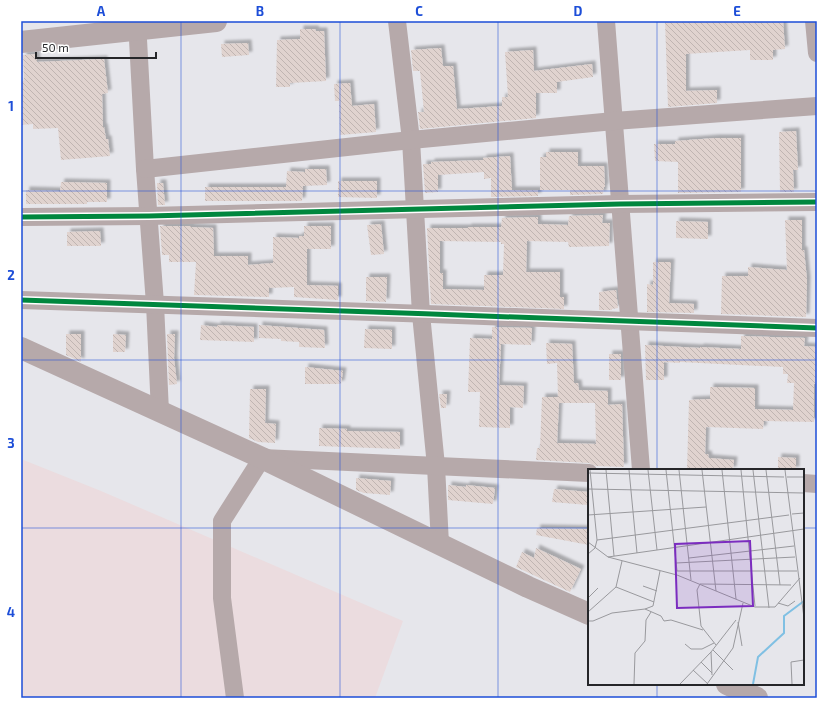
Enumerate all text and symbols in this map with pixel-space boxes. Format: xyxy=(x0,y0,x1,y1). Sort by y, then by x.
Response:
text: A xyxy=(97,3,106,19)
text: B xyxy=(256,3,264,19)
text: C xyxy=(415,3,423,19)
text: D xyxy=(574,3,583,19)
text: E xyxy=(733,3,741,19)
scale bar xyxy=(36,34,156,60)
text: 50 m xyxy=(42,40,69,54)
text: 1 xyxy=(8,98,14,114)
text: 2 xyxy=(7,267,15,283)
text: 3 xyxy=(7,435,15,451)
inset map xyxy=(588,469,804,685)
text: 4 xyxy=(7,604,15,620)

